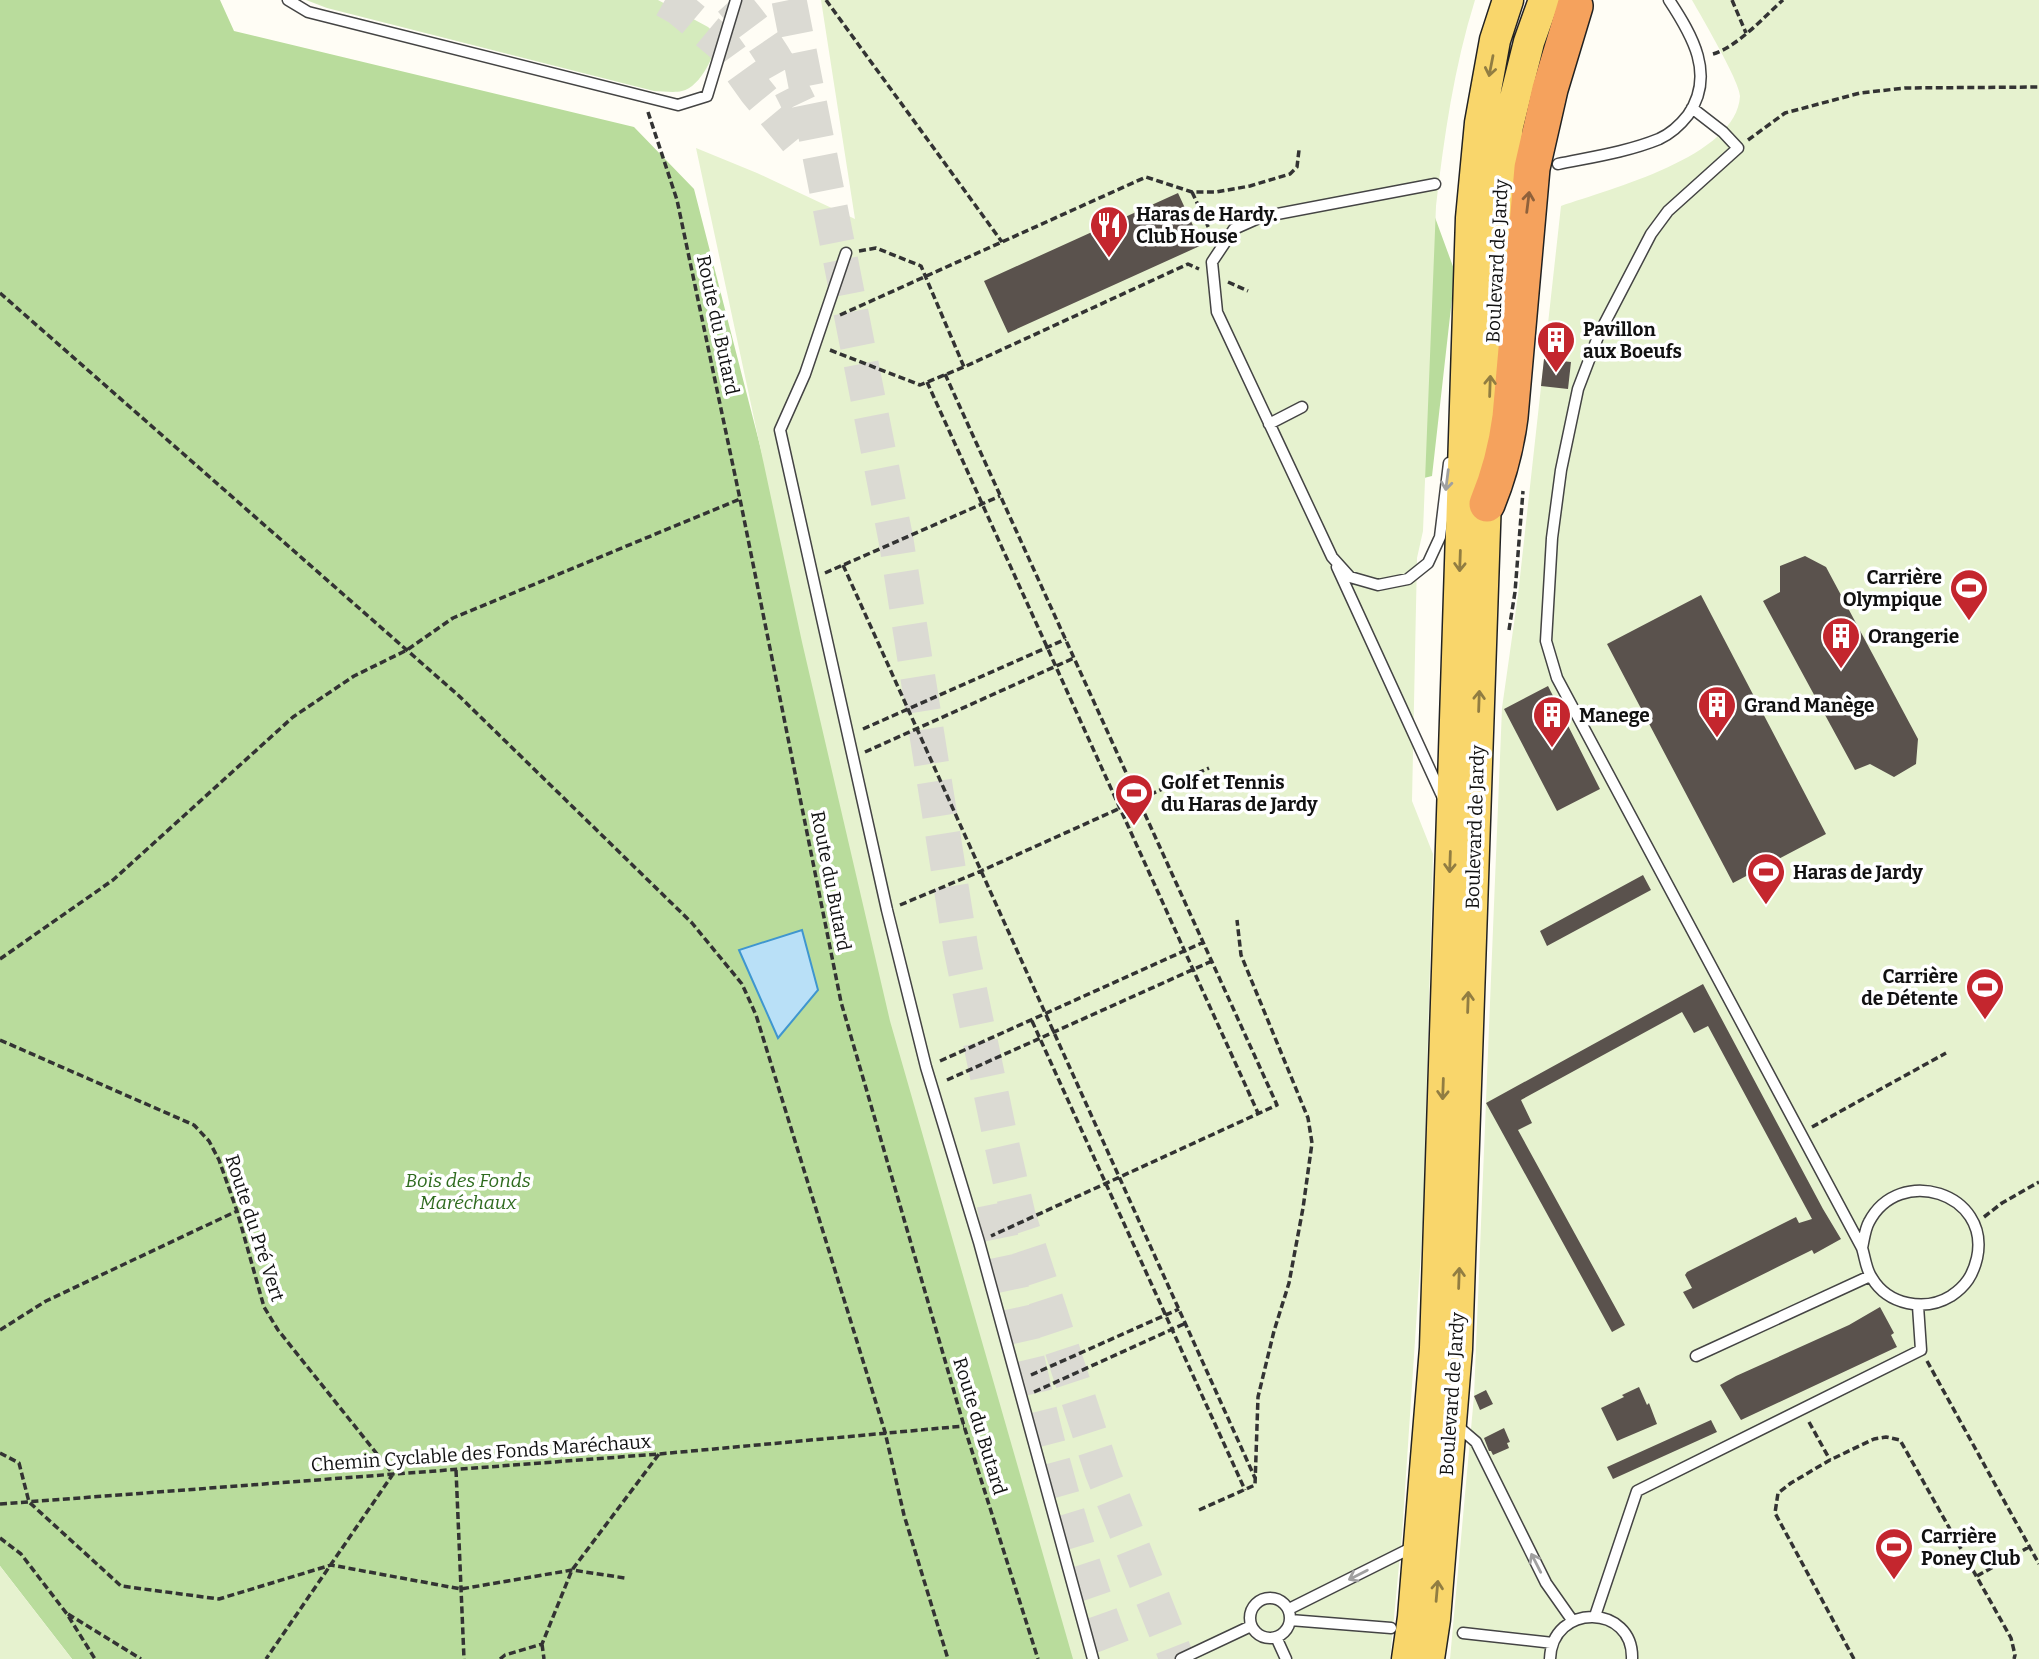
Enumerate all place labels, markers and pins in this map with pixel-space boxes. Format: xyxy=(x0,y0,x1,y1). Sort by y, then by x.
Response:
place label: Haras de Hardy. Club House xyxy=(1136,203,1277,248)
restaurant icon: Haras de Hardy. Club House xyxy=(1088,204,1130,259)
place label: Pavillon aux Boeufs xyxy=(1583,318,1682,363)
building icon: Pavillon aux Boeufs xyxy=(1535,319,1577,374)
place label: Carrière Olympique xyxy=(1843,566,1942,611)
sports icon: Carrière Olympique xyxy=(1948,567,1990,622)
building icon: Orangerie xyxy=(1820,615,1862,670)
place label: Orangerie xyxy=(1868,625,1959,648)
building icon: Grand Manège xyxy=(1696,684,1738,739)
building icon: Manege xyxy=(1531,694,1573,749)
place label: Grand Manège xyxy=(1744,694,1875,717)
place label: Manege xyxy=(1579,704,1650,727)
place label: Golf et Tennis du Haras de Jardy xyxy=(1161,771,1318,816)
sports icon: Golf et Tennis du Haras de Jardy xyxy=(1113,772,1155,827)
sports icon: Haras de Jardy xyxy=(1745,851,1787,906)
place label: Haras de Jardy xyxy=(1793,861,1923,884)
place label: Carrière de Détente xyxy=(1861,965,1958,1010)
sports icon: Carrière de Détente xyxy=(1964,966,2006,1021)
place label: Carrière Poney Club xyxy=(1921,1525,2020,1570)
sports icon: Carrière Poney Club xyxy=(1873,1526,1915,1581)

